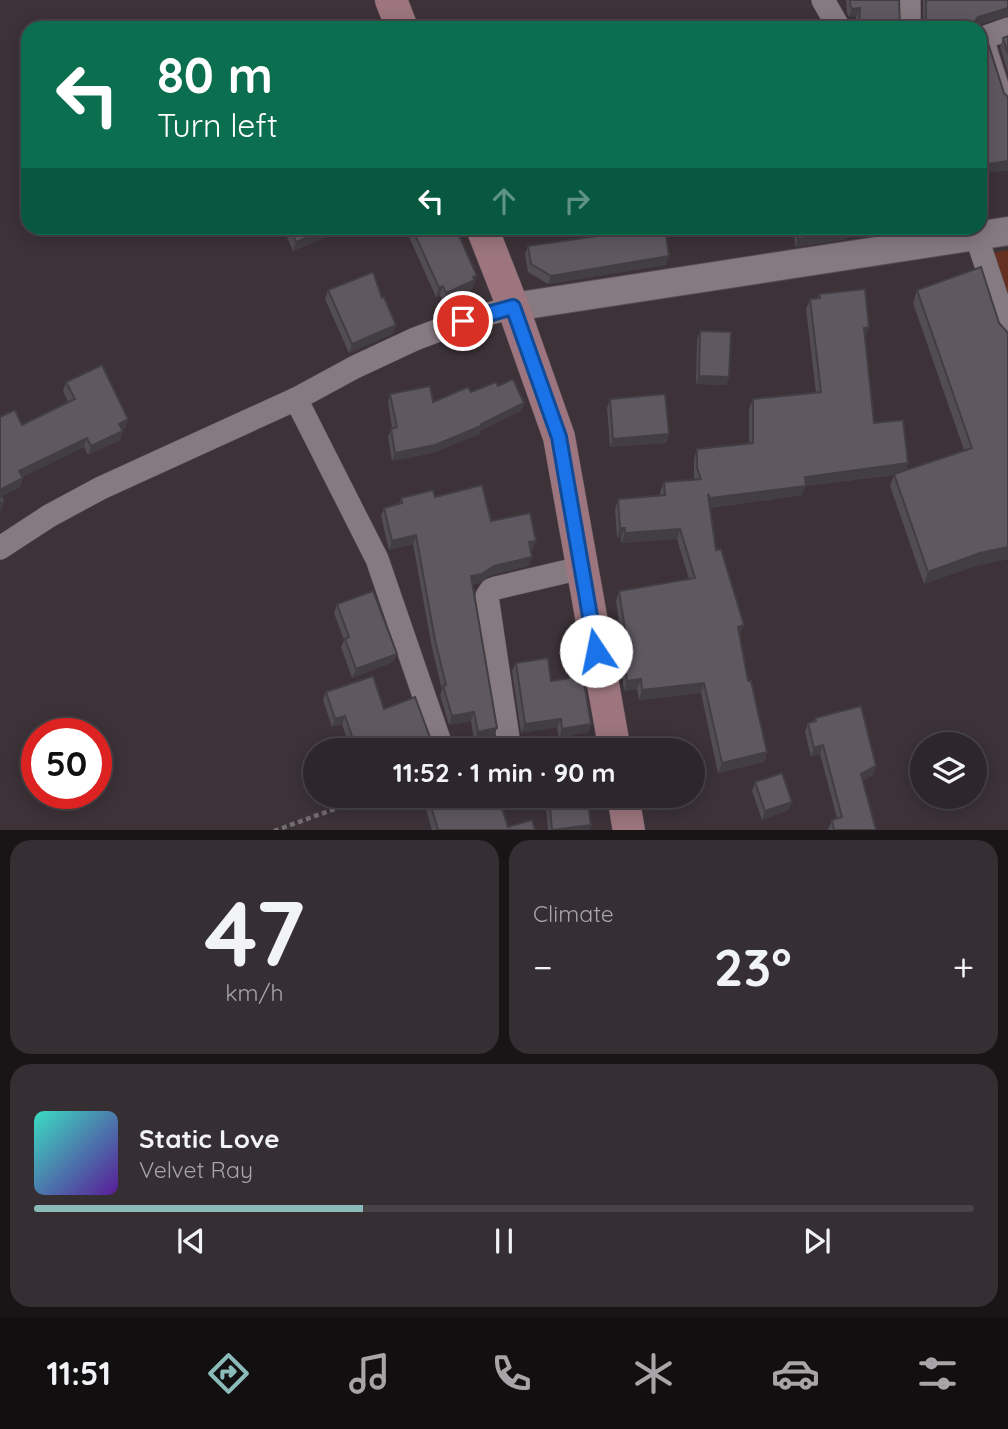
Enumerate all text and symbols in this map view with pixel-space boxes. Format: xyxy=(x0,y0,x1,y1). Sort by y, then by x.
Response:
text: 80 m xyxy=(157,44,273,105)
icon: left xyxy=(42,49,133,140)
text: Turn left xyxy=(157,105,278,145)
icon: left xyxy=(412,182,450,220)
icon: ahead xyxy=(485,182,523,220)
icon: right xyxy=(558,182,596,220)
pin xyxy=(433,291,493,351)
icon: arrive xyxy=(444,302,482,340)
position arrow xyxy=(559,614,633,688)
speed limit sign: 50 xyxy=(21,718,112,809)
map controls xyxy=(910,732,987,809)
button: layers xyxy=(910,732,987,809)
text: 11:52 · 1 min · 90 m xyxy=(393,756,615,789)
text: 47 xyxy=(204,875,305,989)
text: Climate xyxy=(533,899,614,928)
text: 23° xyxy=(714,934,792,999)
text: − xyxy=(533,943,553,991)
text: + xyxy=(953,943,974,991)
text: km/h xyxy=(225,978,284,1007)
text: Static Love xyxy=(139,1122,280,1155)
text: Velvet Ray xyxy=(139,1155,253,1184)
icon: previous xyxy=(172,1222,210,1260)
icon: pause xyxy=(485,1222,523,1260)
icon: next xyxy=(798,1222,836,1260)
icon: directions xyxy=(204,1349,253,1398)
icon: music xyxy=(345,1349,394,1398)
icon: phone xyxy=(487,1349,536,1398)
icon: climate xyxy=(629,1349,678,1398)
icon: car xyxy=(771,1349,820,1398)
icon: filters xyxy=(913,1349,962,1398)
text: 11:51 xyxy=(46,1353,111,1393)

